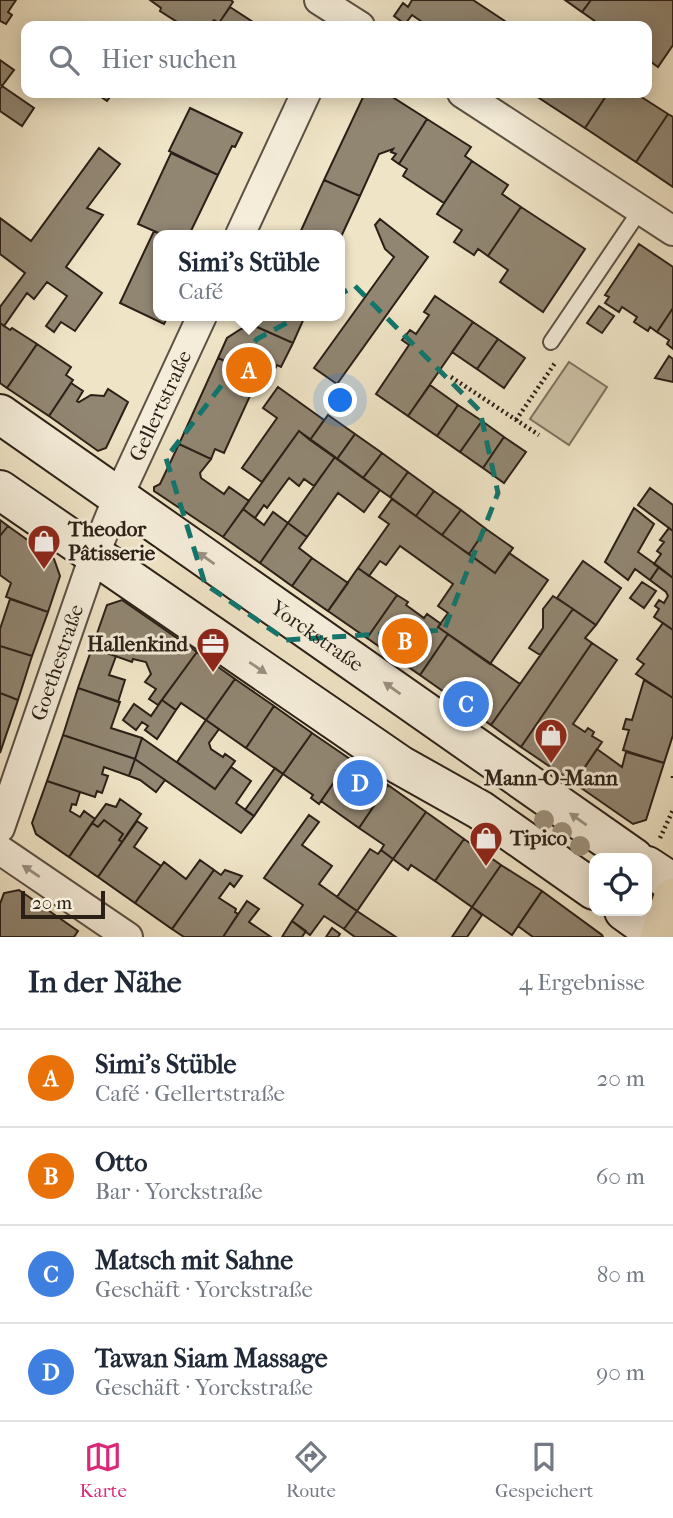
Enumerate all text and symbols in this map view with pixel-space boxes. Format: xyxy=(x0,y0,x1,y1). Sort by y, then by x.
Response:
search box xyxy=(21,21,652,98)
icon: search xyxy=(45,41,83,79)
text: Hier suchen xyxy=(101,44,237,75)
popup xyxy=(153,230,345,321)
text: Simi's Stüble xyxy=(178,247,320,278)
text: Café xyxy=(178,278,223,305)
pin: A xyxy=(226,344,272,396)
street label: Gellertstraße xyxy=(124,347,196,465)
your location xyxy=(323,383,357,417)
place label: Theodor Pâtisserie xyxy=(67,517,156,565)
shop icon: Theodor Pâtisserie xyxy=(25,522,63,571)
one-way arrow xyxy=(196,552,215,565)
street label: Yorckstraße xyxy=(265,595,368,677)
street label: Goethestraße xyxy=(26,601,88,724)
pin: B xyxy=(382,615,428,667)
office icon: Hallenkind xyxy=(194,625,232,674)
place label: Hallenkind xyxy=(87,632,189,656)
one-way arrow xyxy=(249,661,267,675)
pin: C xyxy=(443,678,489,730)
one-way arrow xyxy=(383,682,401,696)
shop icon: Mann-O-Mann xyxy=(532,716,570,765)
pin: D xyxy=(337,757,383,809)
place label: Mann-O-Mann xyxy=(483,766,619,790)
one-way arrow xyxy=(569,812,587,826)
shop icon: Tipico xyxy=(467,819,505,868)
place label: Tipico xyxy=(509,826,568,850)
map controls xyxy=(589,853,652,916)
button: locate xyxy=(589,853,652,916)
one-way arrow xyxy=(22,865,41,878)
scale bar xyxy=(21,888,105,920)
text: 20 m xyxy=(32,892,72,914)
text: In der Nähe xyxy=(28,965,182,1000)
text: 4 Ergebnisse xyxy=(519,969,645,996)
text: Simi's Stüble xyxy=(95,1049,236,1080)
text: A xyxy=(44,1065,58,1092)
text: 20 m xyxy=(596,1065,645,1092)
text: Café · Gellertstraße xyxy=(95,1080,285,1107)
text: Otto xyxy=(95,1147,147,1178)
text: B xyxy=(44,1163,58,1190)
text: 60 m xyxy=(596,1163,645,1190)
text: Bar · Yorckstraße xyxy=(95,1178,263,1205)
text: Matsch mit Sahne xyxy=(95,1245,293,1276)
text: C xyxy=(43,1261,59,1288)
text: 80 m xyxy=(597,1261,645,1288)
text: Geschäft · Yorckstraße xyxy=(95,1276,313,1303)
text: Tawan Siam Massage xyxy=(95,1343,328,1374)
text: D xyxy=(42,1359,60,1386)
text: 90 m xyxy=(596,1359,645,1386)
text: Geschäft · Yorckstraße xyxy=(95,1374,313,1401)
tab: Karte xyxy=(80,1438,127,1502)
tab: Route xyxy=(286,1438,336,1502)
tab: Gespeichert xyxy=(495,1438,593,1502)

